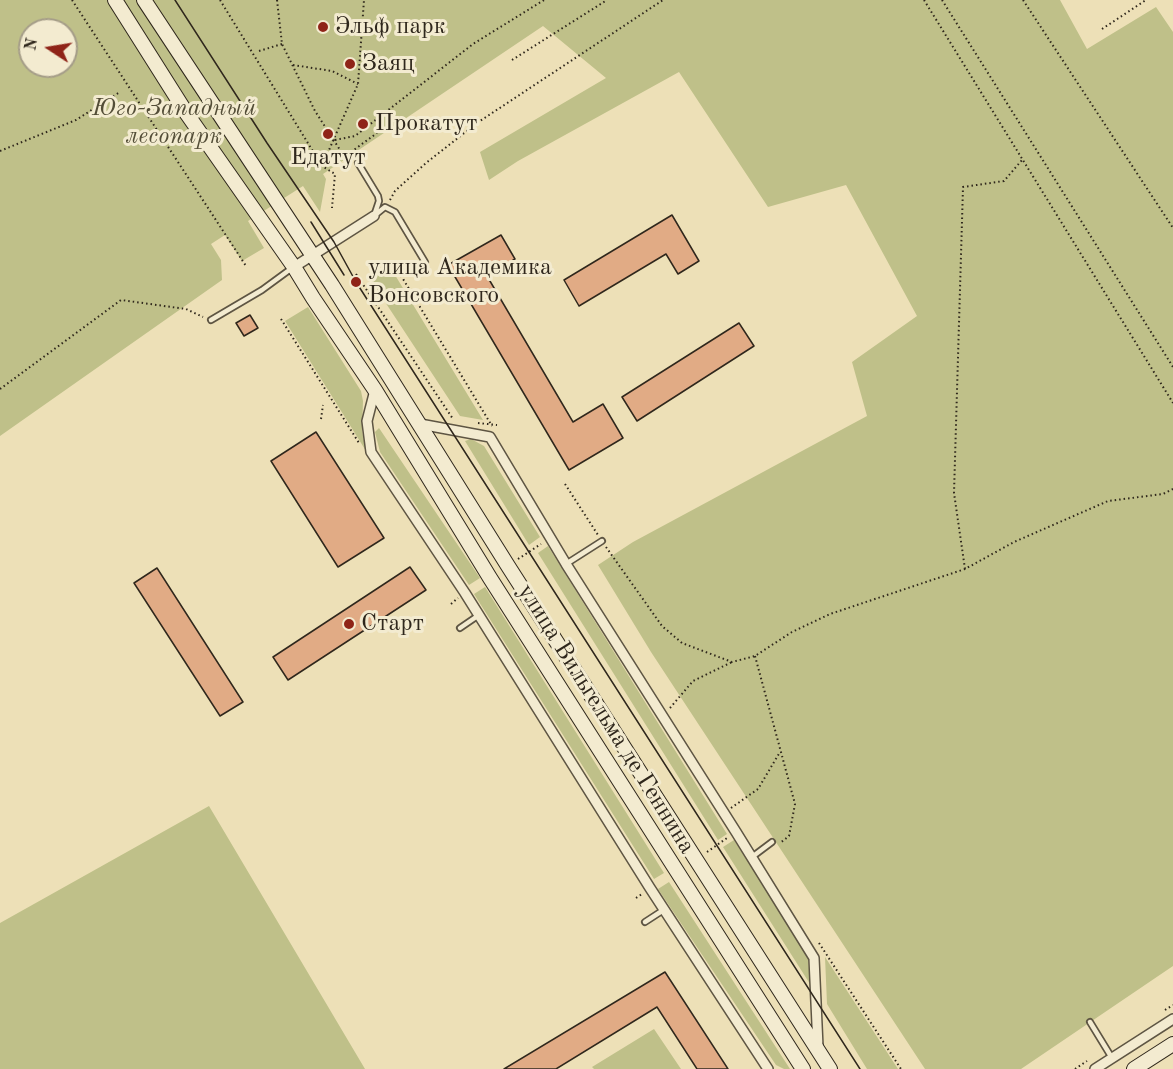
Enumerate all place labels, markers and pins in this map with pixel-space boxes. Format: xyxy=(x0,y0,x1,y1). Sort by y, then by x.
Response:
place label: Эльф парк xyxy=(335,13,446,41)
marker: Эльф парк xyxy=(316,20,330,34)
place label: Заяц xyxy=(362,50,414,78)
marker: Заяц xyxy=(343,57,357,71)
place label: Прокатут xyxy=(375,110,478,138)
marker: Прокатут xyxy=(356,117,370,131)
marker: Едатут xyxy=(321,127,335,141)
place label: Едатут xyxy=(290,144,366,172)
place label: улица Академика Вонсовского xyxy=(368,254,552,310)
marker: улица Академика Вонсовского xyxy=(349,275,363,289)
place label: Старт xyxy=(361,610,424,638)
marker: Старт xyxy=(342,617,356,631)

